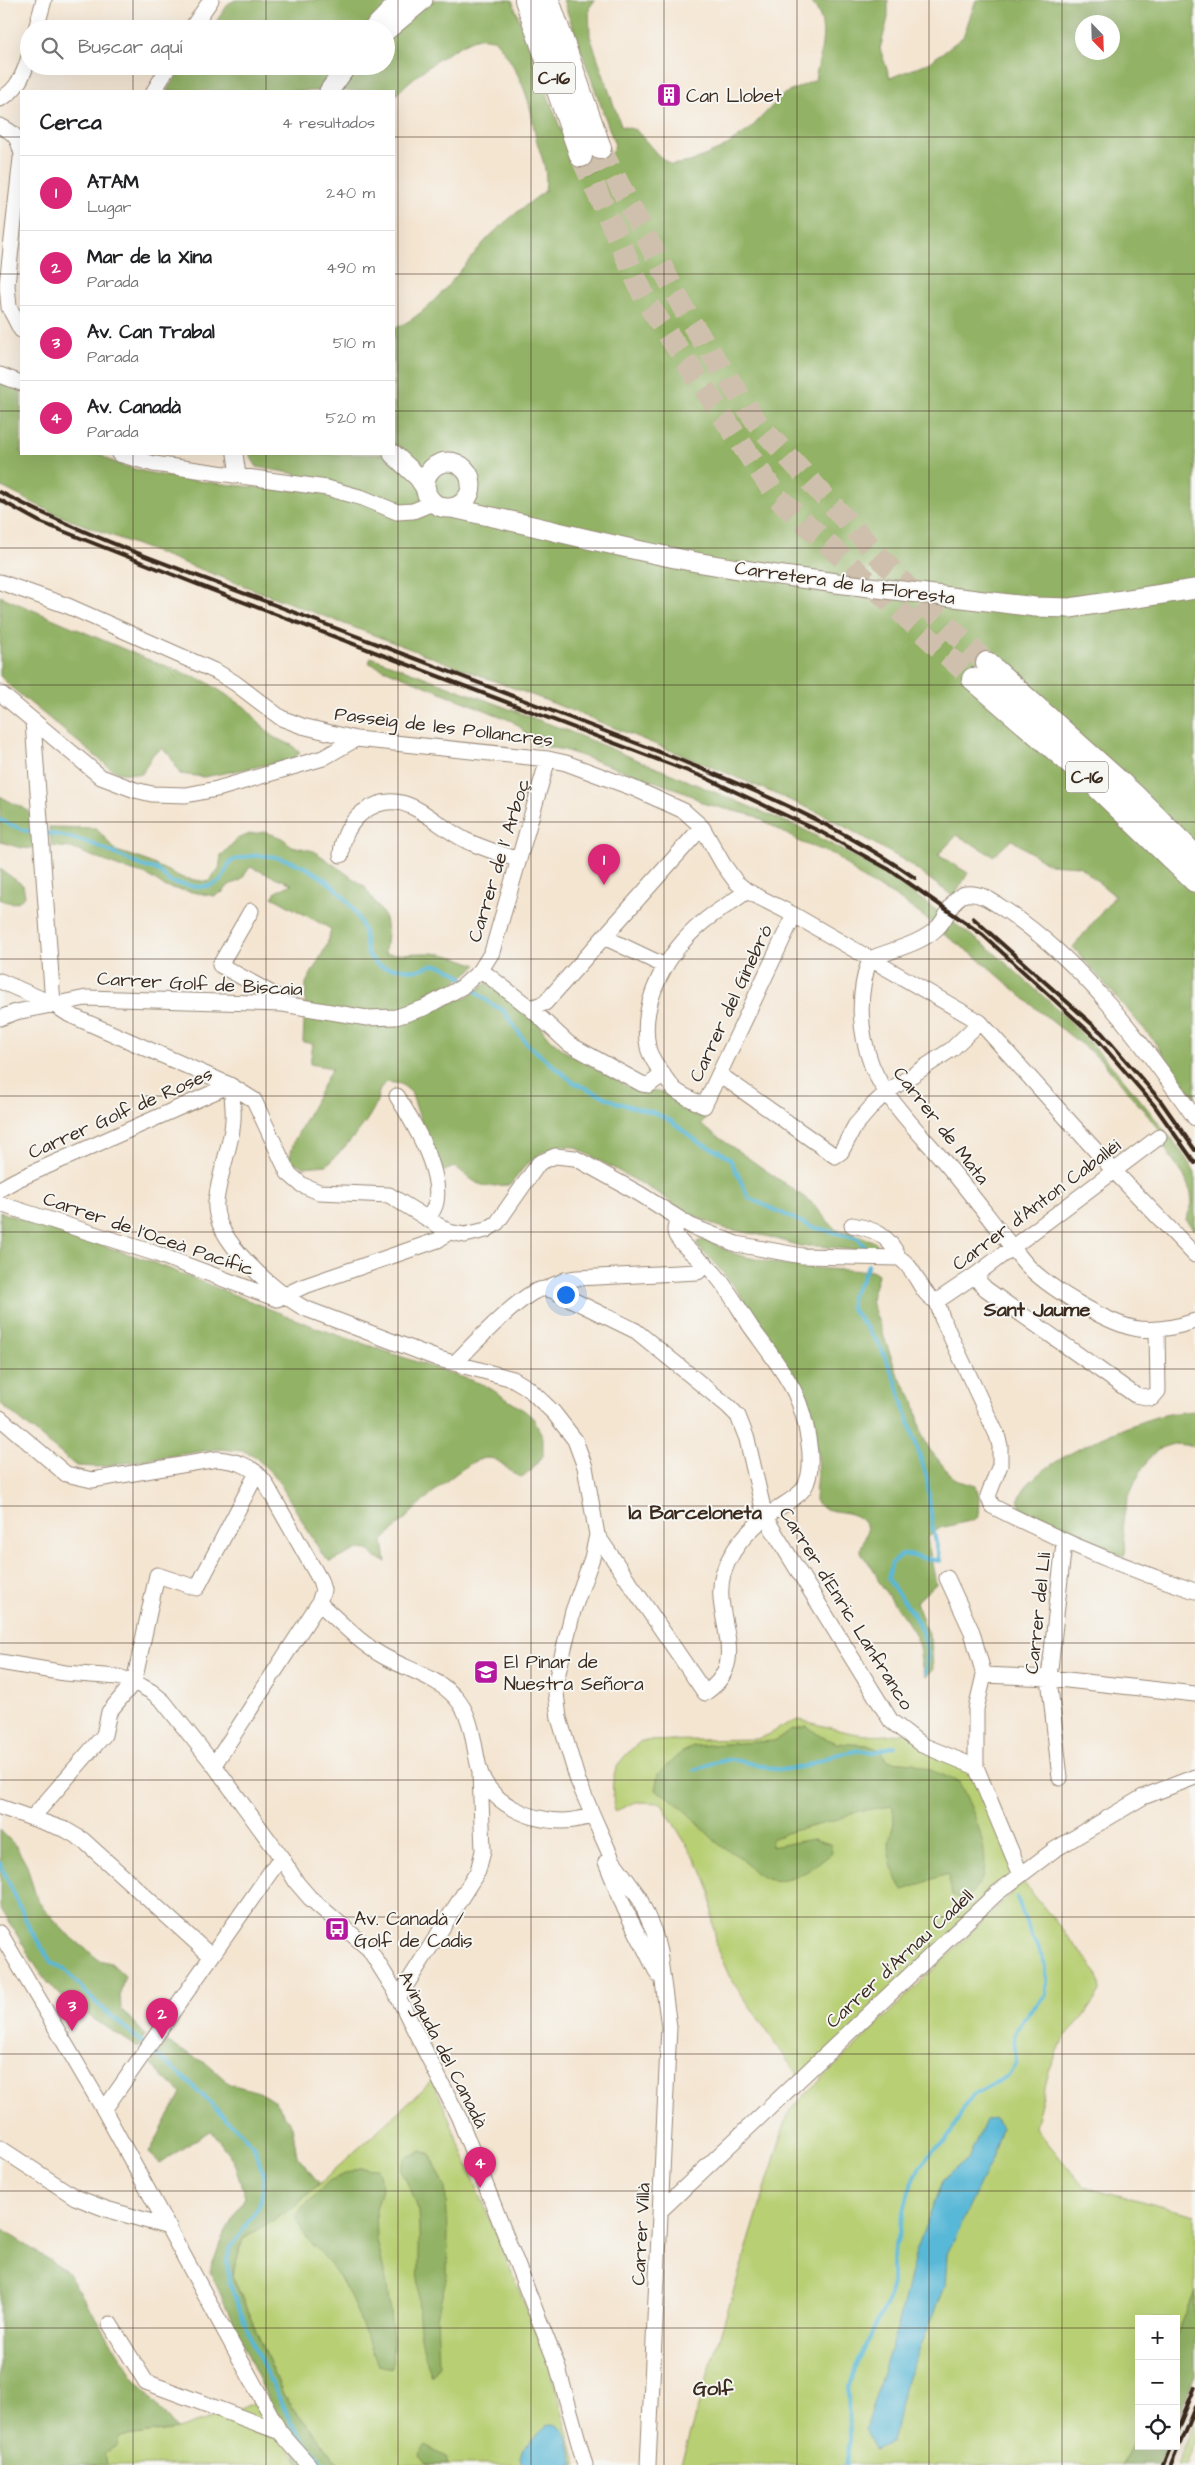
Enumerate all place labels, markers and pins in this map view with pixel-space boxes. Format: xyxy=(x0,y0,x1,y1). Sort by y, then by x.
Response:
building icon: Can Llobet xyxy=(656,82,682,108)
place label: Can Llobet xyxy=(686,83,782,110)
pin: 1 xyxy=(588,844,620,885)
place label: El Pinar de Nuestra Señora xyxy=(504,1649,644,1698)
school or university icon: El Pinar de Nuestra Señora xyxy=(473,1659,499,1685)
place label: Av. Canadà / Golf de Cadis xyxy=(354,1906,473,1955)
bus stop icon: Av. Canadà / Golf de Cadis xyxy=(324,1916,350,1942)
pin: 3 xyxy=(56,1990,88,2031)
pin: 2 xyxy=(146,1998,178,2039)
pin: 4 xyxy=(464,2147,496,2188)

